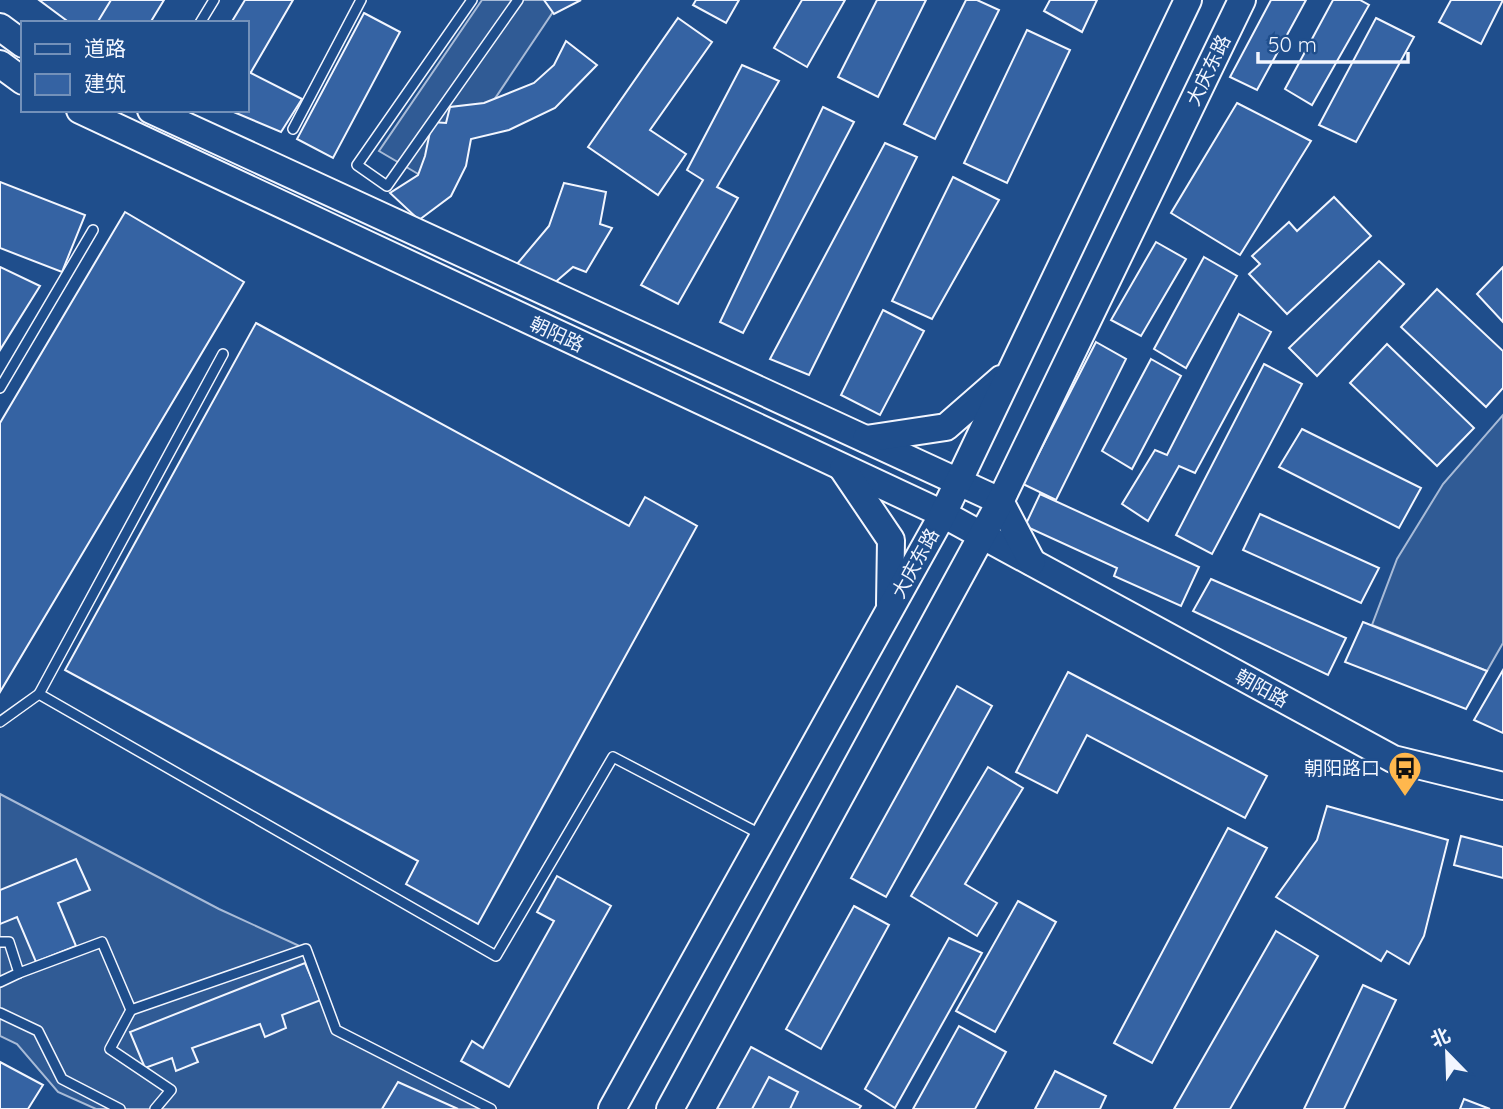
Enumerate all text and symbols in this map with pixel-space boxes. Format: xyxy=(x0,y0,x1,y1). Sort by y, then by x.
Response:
legend xyxy=(21,21,248,112)
scale bar xyxy=(1258,21,1408,65)
street label: 大庆东路 xyxy=(1181,31,1235,109)
text: 50 m xyxy=(1268,31,1317,57)
text: 道路 xyxy=(84,35,126,61)
text: 建筑 xyxy=(84,70,126,96)
street label: 朝阳路 xyxy=(526,311,588,357)
street label: 大庆东路 xyxy=(886,524,944,602)
street label: 朝阳路 xyxy=(1231,664,1293,712)
bus stop icon: 朝阳路口 xyxy=(1386,749,1424,798)
place label: 朝阳路口 xyxy=(1304,756,1380,780)
north arrow xyxy=(1412,1018,1482,1088)
text: 北 xyxy=(1427,1023,1454,1052)

